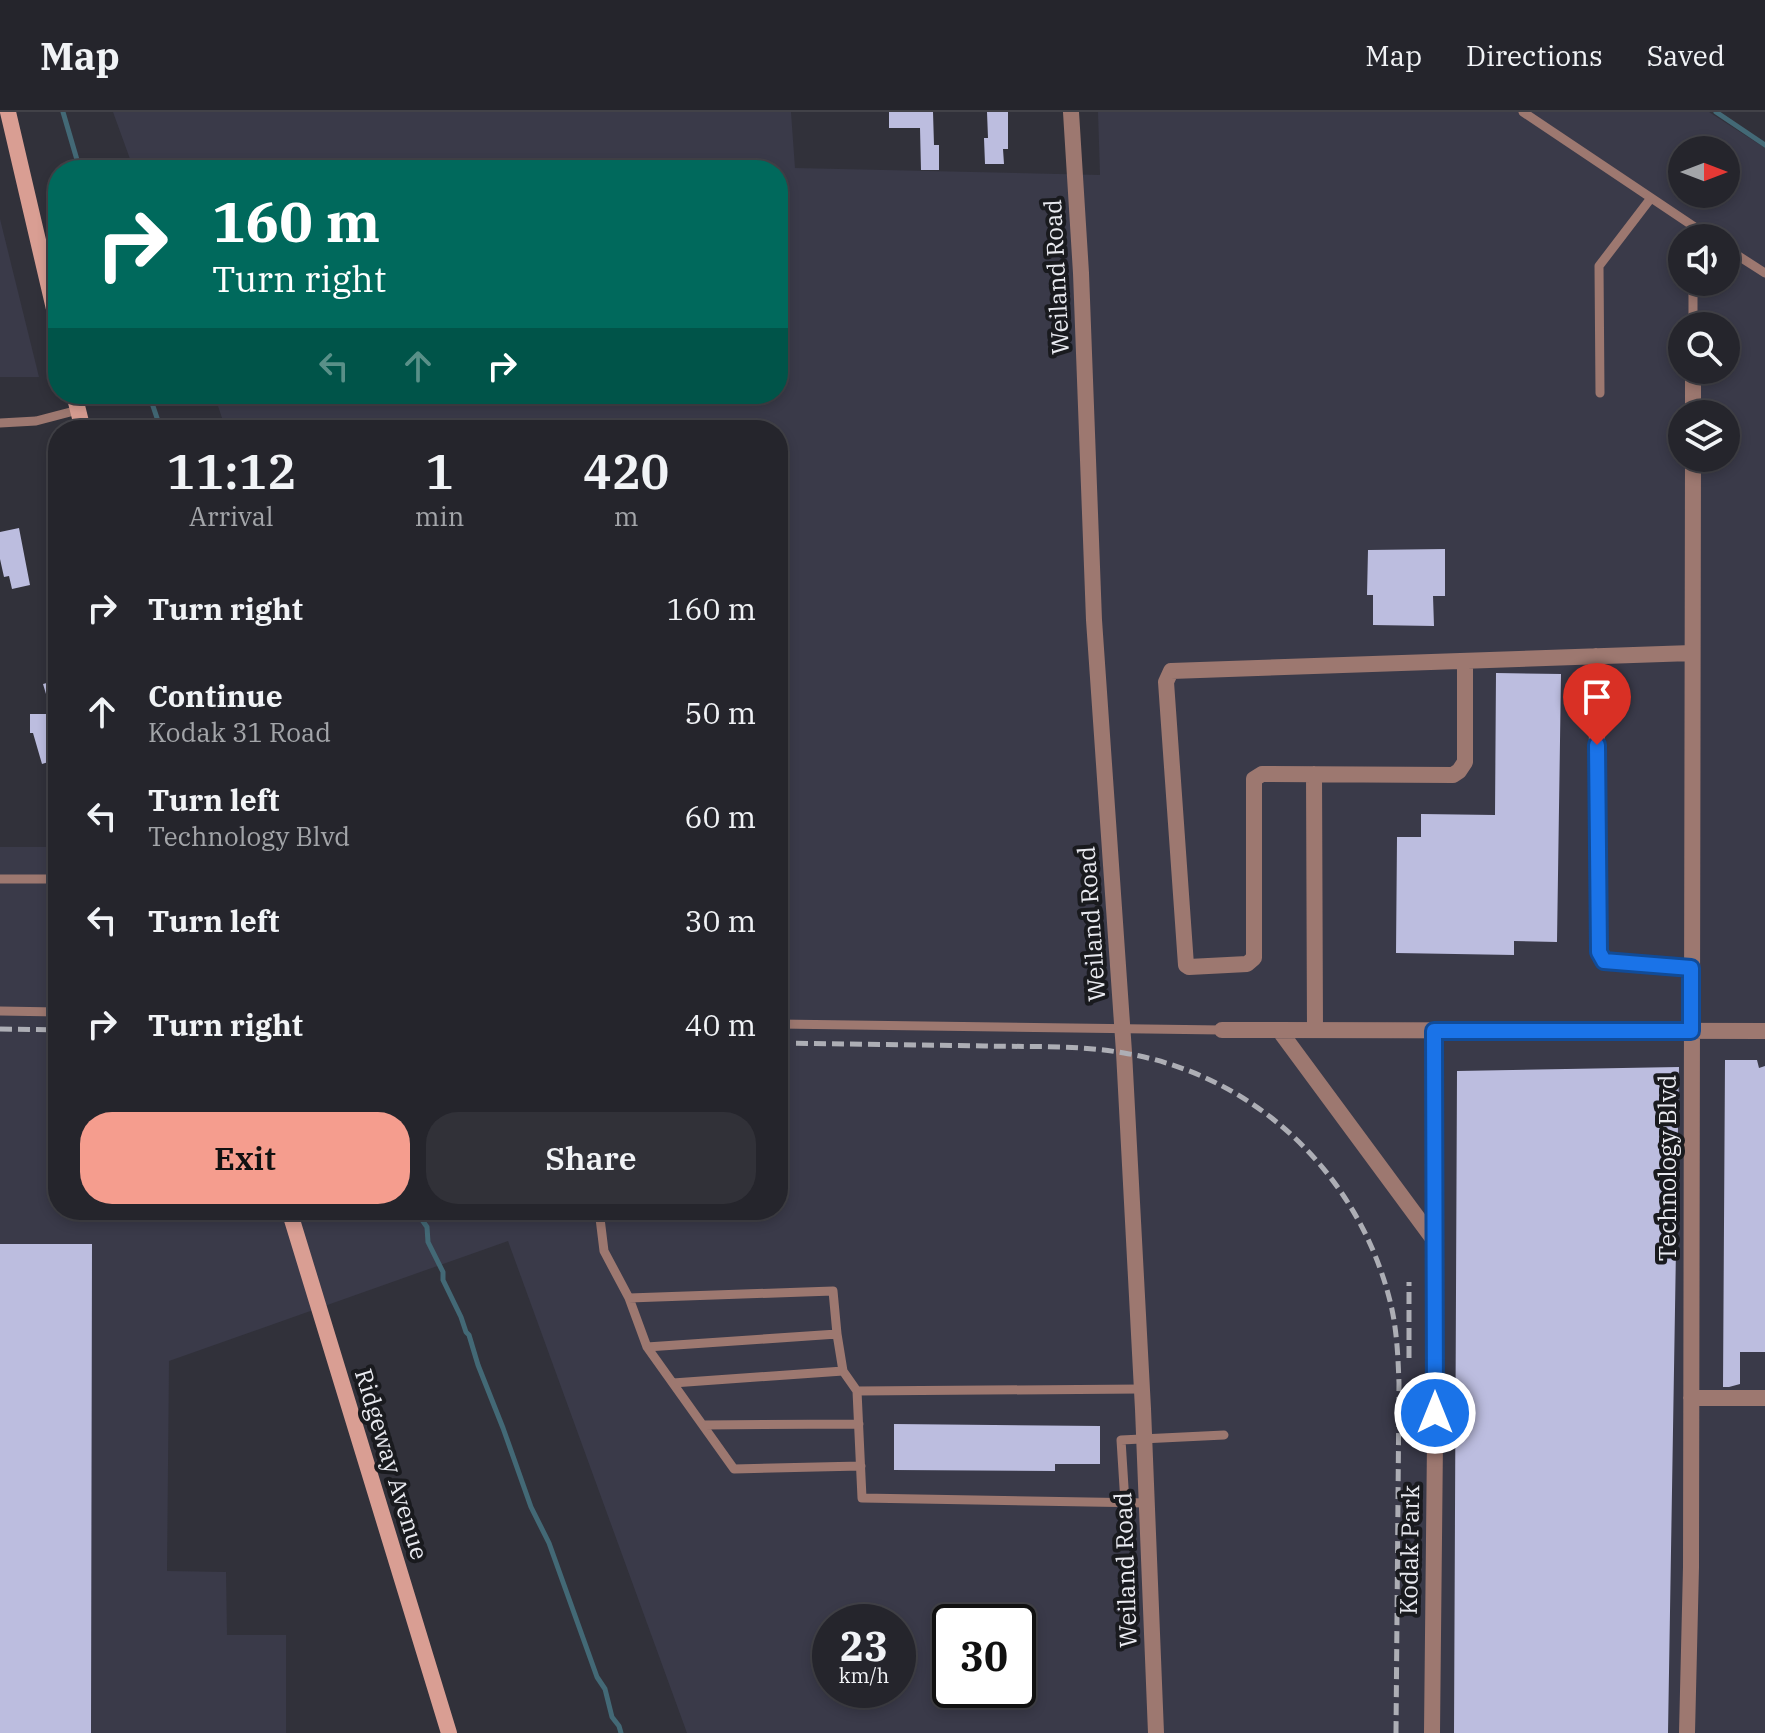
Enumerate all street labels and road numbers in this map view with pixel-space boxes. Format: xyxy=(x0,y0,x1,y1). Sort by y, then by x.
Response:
street label: Weiland Road xyxy=(1036,198,1076,356)
street label: Weiland Road xyxy=(1070,845,1112,1003)
street label: Technology Blvd xyxy=(1651,1075,1683,1261)
street label: Ridgeway Avenue xyxy=(348,1365,436,1563)
street label: Kodak Park xyxy=(1392,1485,1426,1615)
street label: Weiland Road xyxy=(1106,1492,1144,1648)

